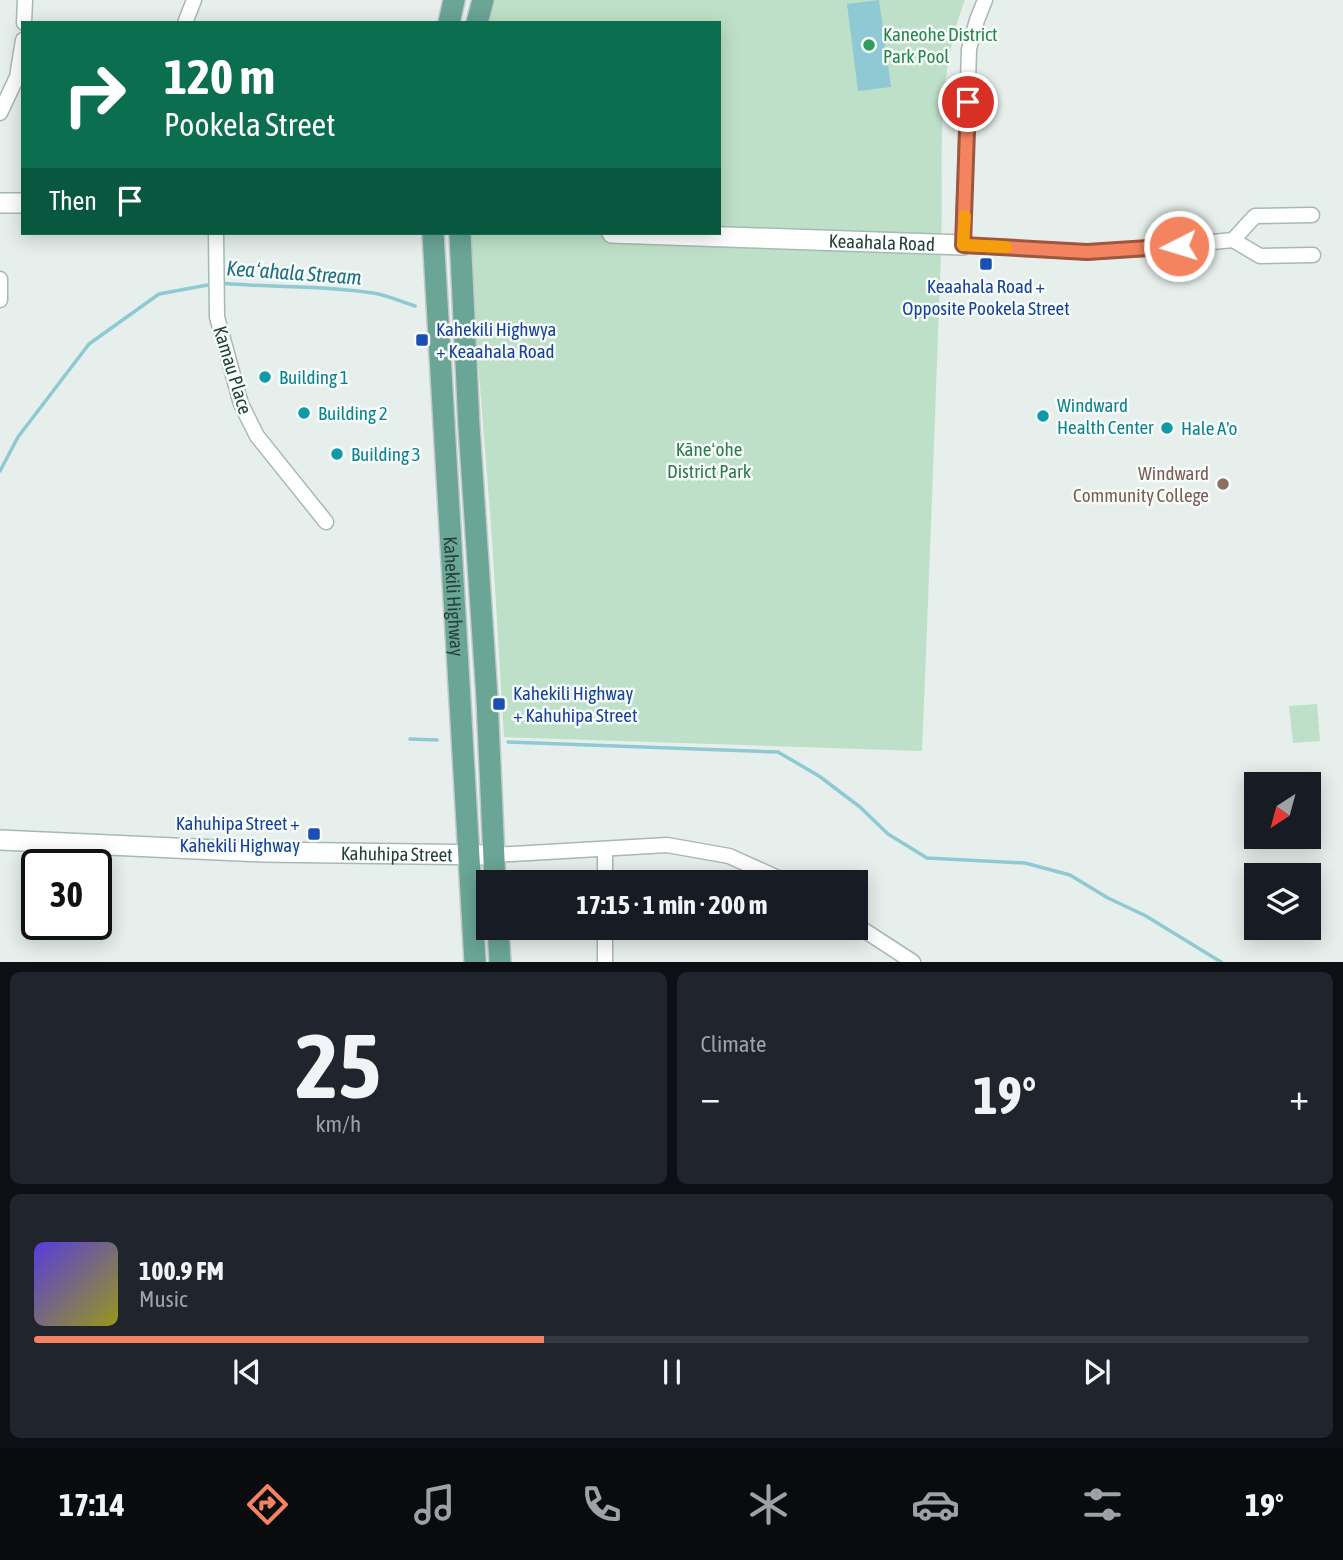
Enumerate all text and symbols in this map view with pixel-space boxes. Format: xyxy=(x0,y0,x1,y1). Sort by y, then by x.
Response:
place label: Kaneohe District Park Pool xyxy=(883,23,998,67)
marker: Kaneohe District Park Pool xyxy=(861,37,877,53)
text: 120 m xyxy=(164,48,275,104)
icon: right xyxy=(49,49,140,140)
pin xyxy=(938,72,998,132)
icon: arrive xyxy=(949,83,987,121)
text: Pookela Street xyxy=(164,106,335,143)
icon: arrive xyxy=(111,182,149,220)
text: Then xyxy=(49,186,97,216)
position arrow xyxy=(1142,209,1216,283)
street label: Keaahala Road xyxy=(828,229,935,255)
water label: Keaʻahala Stream xyxy=(226,255,362,289)
marker: Keaahala Road + Opposite Pookela Street xyxy=(978,256,994,272)
place label: Keaahala Road + Opposite Pookela Street xyxy=(902,275,1070,319)
place label: Kahekili Highwya + Keaahala Road xyxy=(436,318,556,362)
street label: Kamau Place xyxy=(209,323,257,417)
marker: Kahekili Highwya + Keaahala Road xyxy=(414,332,430,348)
place label: Building 1 xyxy=(279,366,349,388)
marker: Building 1 xyxy=(257,369,273,385)
place label: Windward Health Center xyxy=(1057,394,1154,438)
place label: Building 2 xyxy=(318,402,388,424)
marker: Building 2 xyxy=(296,405,312,421)
marker: Windward Health Center xyxy=(1035,408,1051,424)
place label: Hale A'o xyxy=(1181,417,1238,439)
marker: Hale A'o xyxy=(1159,420,1175,436)
park label: Kāneʻohe District Park xyxy=(667,438,752,482)
place label: Building 3 xyxy=(351,443,421,465)
marker: Building 3 xyxy=(329,446,345,462)
place label: Windward Community College xyxy=(1073,462,1209,506)
marker: Windward Community College xyxy=(1215,476,1231,492)
street label: Kahekili Highway xyxy=(439,536,468,657)
place label: Kahekili Highway + Kahuhipa Street xyxy=(513,682,637,726)
marker: Kahekili Highway + Kahuhipa Street xyxy=(491,696,507,712)
north arrow xyxy=(1244,772,1321,849)
map controls xyxy=(1244,772,1321,940)
place label: Kahuhipa Street + Kahekili Highway xyxy=(176,812,300,856)
marker: Kahuhipa Street + Kahekili Highway xyxy=(306,826,322,842)
street label: Kahuhipa Street xyxy=(341,842,453,865)
speed limit sign: 30 xyxy=(21,849,112,940)
button: layers xyxy=(1244,863,1321,940)
text: 17:15 · 1 min · 200 m xyxy=(577,890,767,920)
text: 25 xyxy=(295,1013,381,1117)
text: Climate xyxy=(701,1031,766,1057)
text: 19° xyxy=(973,1065,1036,1125)
text: − xyxy=(701,1075,720,1118)
text: + xyxy=(1289,1075,1309,1118)
text: km/h xyxy=(315,1111,361,1137)
text: 100.9 FM xyxy=(139,1256,224,1286)
text: Music xyxy=(139,1286,187,1312)
icon: previous xyxy=(228,1353,266,1391)
icon: pause xyxy=(653,1353,691,1391)
icon: next xyxy=(1078,1353,1116,1391)
icon: directions xyxy=(243,1480,292,1529)
icon: music xyxy=(410,1480,459,1529)
icon: phone xyxy=(577,1480,626,1529)
icon: climate xyxy=(744,1480,793,1529)
icon: car xyxy=(911,1480,960,1529)
icon: filters xyxy=(1078,1480,1127,1529)
text: 17:14 xyxy=(59,1486,125,1523)
text: 19° xyxy=(1245,1486,1284,1523)

